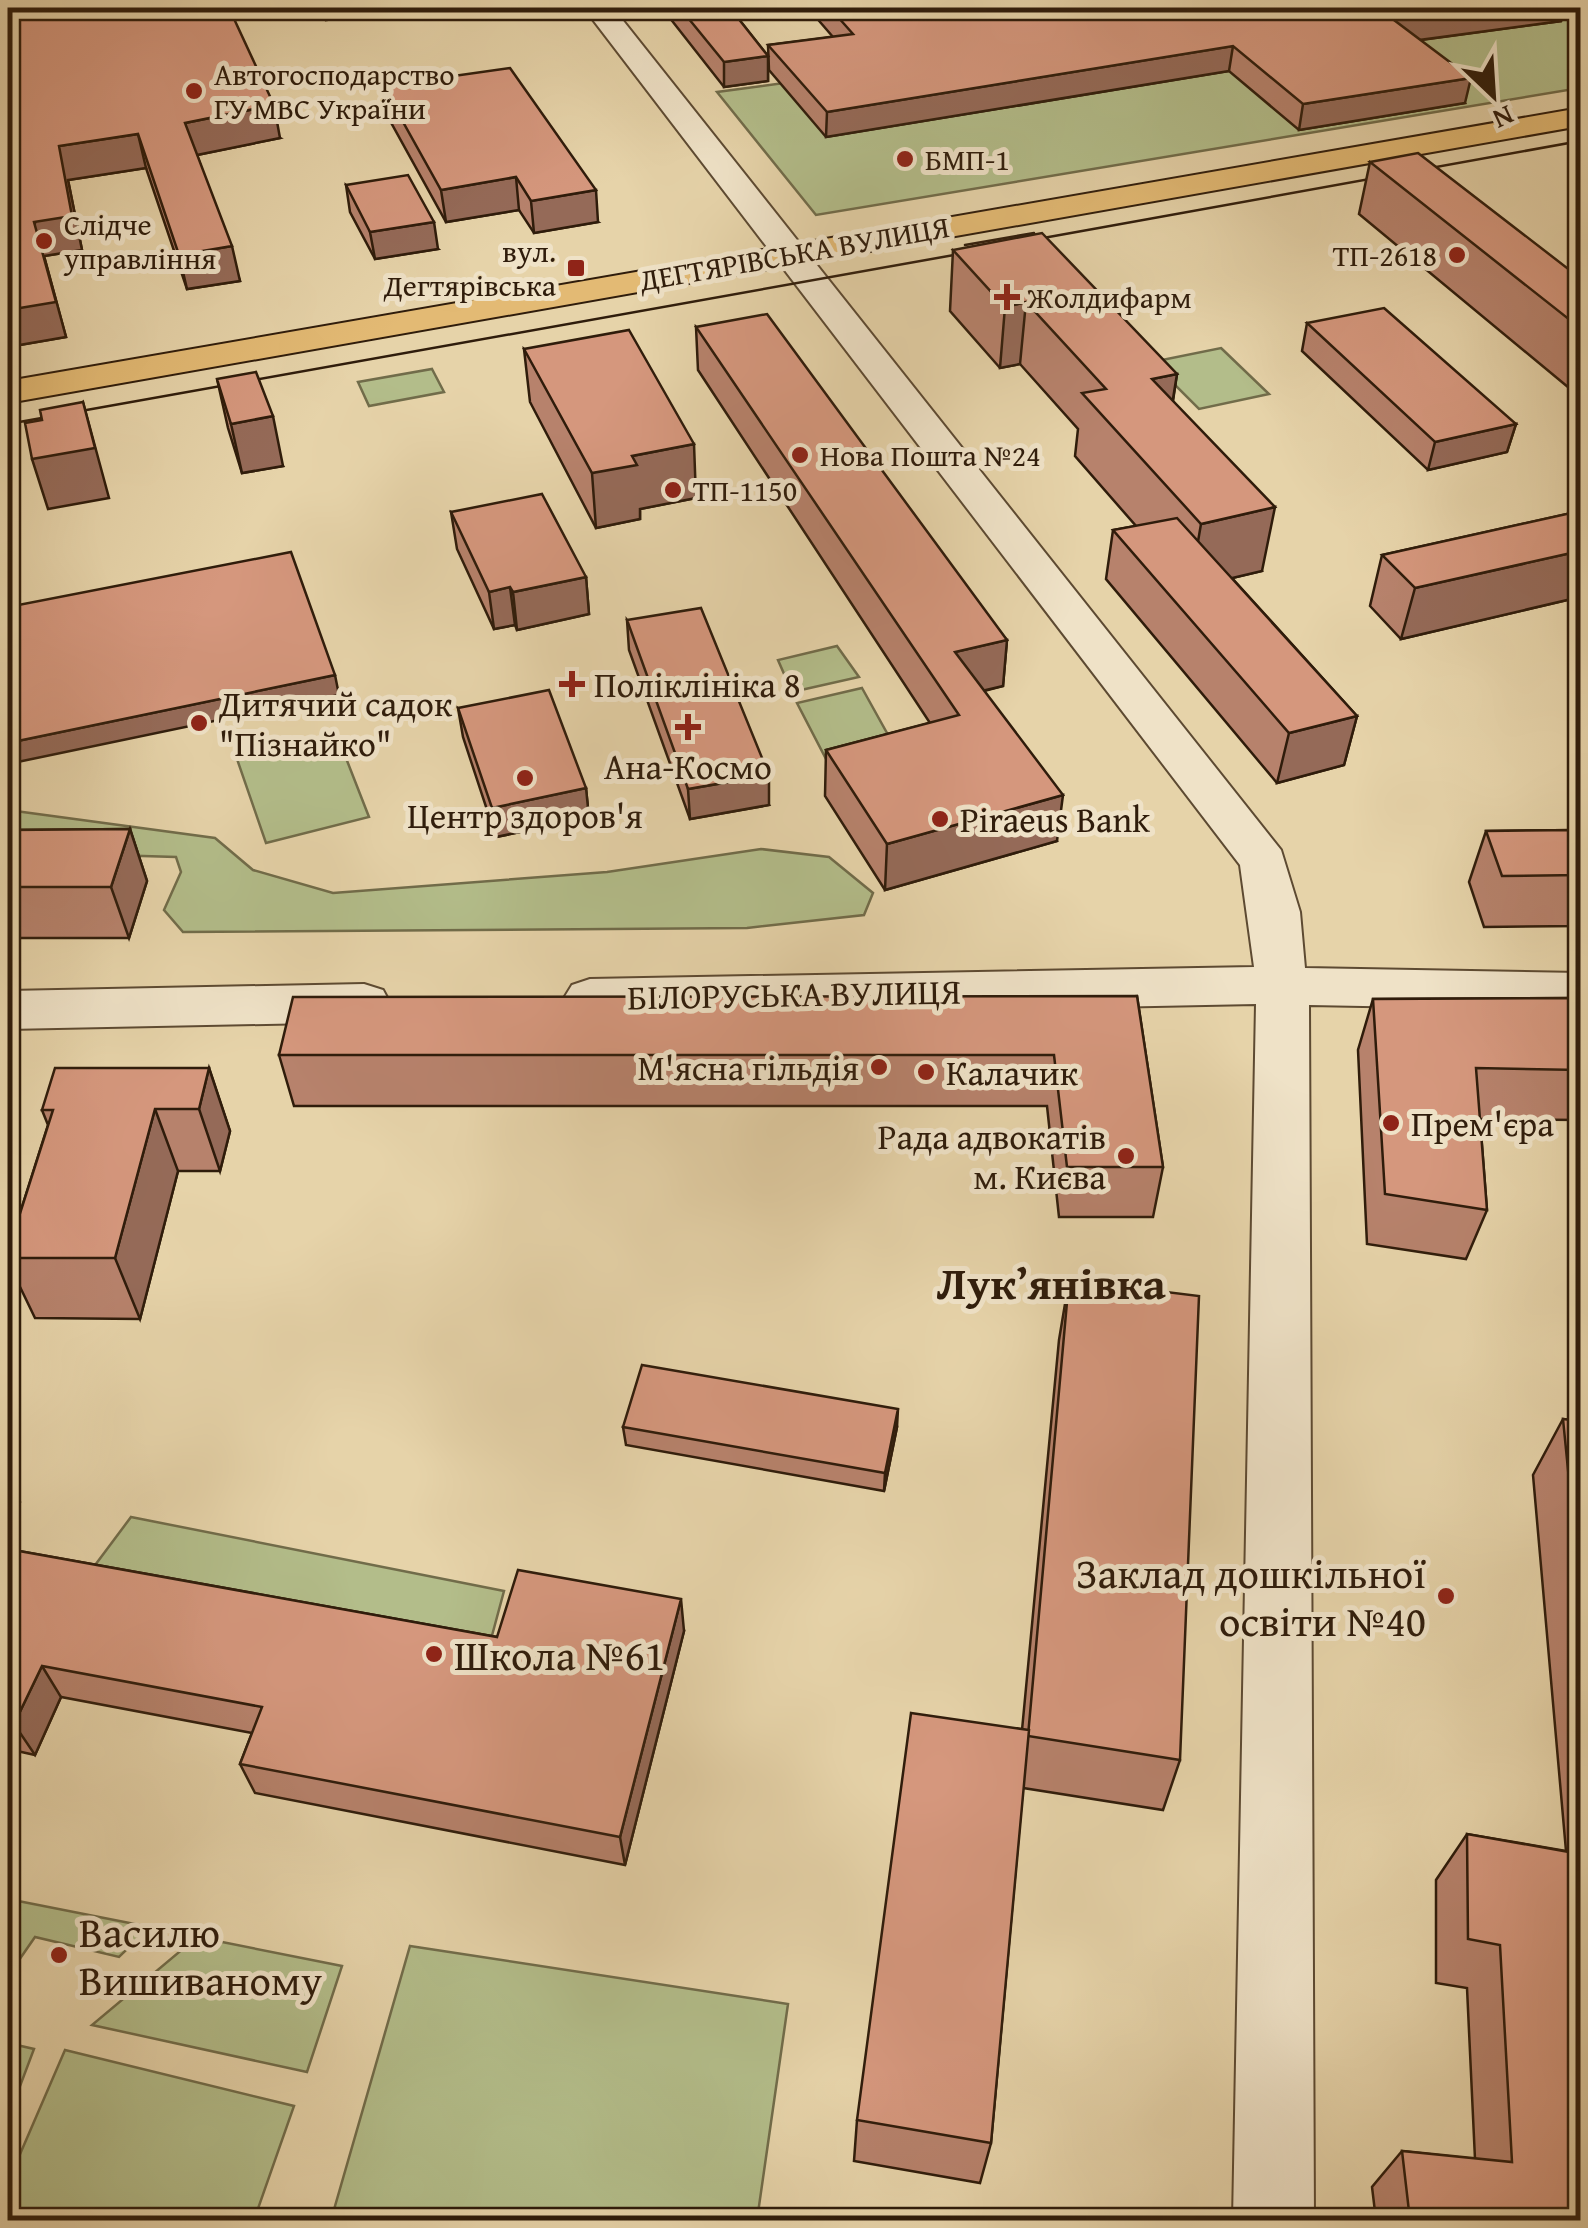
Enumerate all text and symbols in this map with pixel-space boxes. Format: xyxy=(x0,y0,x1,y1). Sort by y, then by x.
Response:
north arrow xyxy=(1443,45,1543,145)
place label: Автогосподарство ГУ МВС України xyxy=(214,52,455,130)
marker: Автогосподарство ГУ МВС України xyxy=(183,80,205,102)
text: N xyxy=(1486,96,1521,141)
place label: БМП-1 xyxy=(925,137,1010,181)
marker: БМП-1 xyxy=(894,148,916,170)
place label: Слідче управління xyxy=(63,202,216,280)
street label: ДЕГТЯРІВСЬКА ВУЛИЦЯ xyxy=(635,204,953,302)
place label: вул. Дегтярівська xyxy=(383,229,557,307)
marker: Слідче управління xyxy=(33,230,55,252)
place label: ТП-2618 xyxy=(1333,233,1437,277)
marker: ТП-2618 xyxy=(1446,244,1468,266)
marker: вул. Дегтярівська xyxy=(565,257,587,279)
place label: Жолдифарм xyxy=(1026,275,1192,319)
marker: Жолдифарм xyxy=(996,286,1018,308)
place label: Нова Пошта №24 xyxy=(820,433,1041,477)
marker: Нова Пошта №24 xyxy=(789,444,811,466)
place label: ТП-1150 xyxy=(693,468,797,512)
marker: ТП-1150 xyxy=(662,479,684,501)
place label: Поліклініка 8 xyxy=(594,659,801,710)
marker: Поліклініка 8 xyxy=(559,671,585,697)
place label: Дитячий садок "Пізнайко" xyxy=(218,678,453,769)
marker: Дитячий садок "Пізнайко" xyxy=(188,712,210,734)
marker: Ана-Космо xyxy=(675,714,701,740)
place label: Ана-Космо xyxy=(604,741,772,792)
marker: Центр здоров'я xyxy=(514,767,536,789)
place label: Центр здоров'я xyxy=(407,790,643,841)
place label: Piraeus Bank xyxy=(960,794,1150,845)
marker: Piraeus Bank xyxy=(929,808,951,830)
street label: БІЛОРУСЬКА ВУЛИЦЯ xyxy=(627,966,961,1022)
place label: М'ясна гільдія xyxy=(638,1042,859,1093)
place label: Калачик xyxy=(946,1047,1079,1098)
marker: М'ясна гільдія xyxy=(868,1056,890,1078)
marker: Калачик xyxy=(915,1061,937,1083)
place label: Прем'єра xyxy=(1411,1098,1554,1149)
place label: Рада адвокатів м. Києва xyxy=(878,1111,1106,1202)
marker: Прем'єра xyxy=(1380,1112,1402,1134)
marker: Рада адвокатів м. Києва xyxy=(1115,1145,1137,1167)
district label: Лукʼянівка xyxy=(936,1250,1166,1315)
place label: Заклад дошкільної освіти №40 xyxy=(1076,1542,1426,1651)
marker: Заклад дошкільної освіти №40 xyxy=(1435,1585,1457,1607)
place label: Школа №61 xyxy=(454,1624,665,1685)
marker: Школа №61 xyxy=(423,1643,445,1665)
place label: Василю Вишиваному xyxy=(79,1901,322,2010)
marker: Василю Вишиваному xyxy=(48,1944,70,1966)

